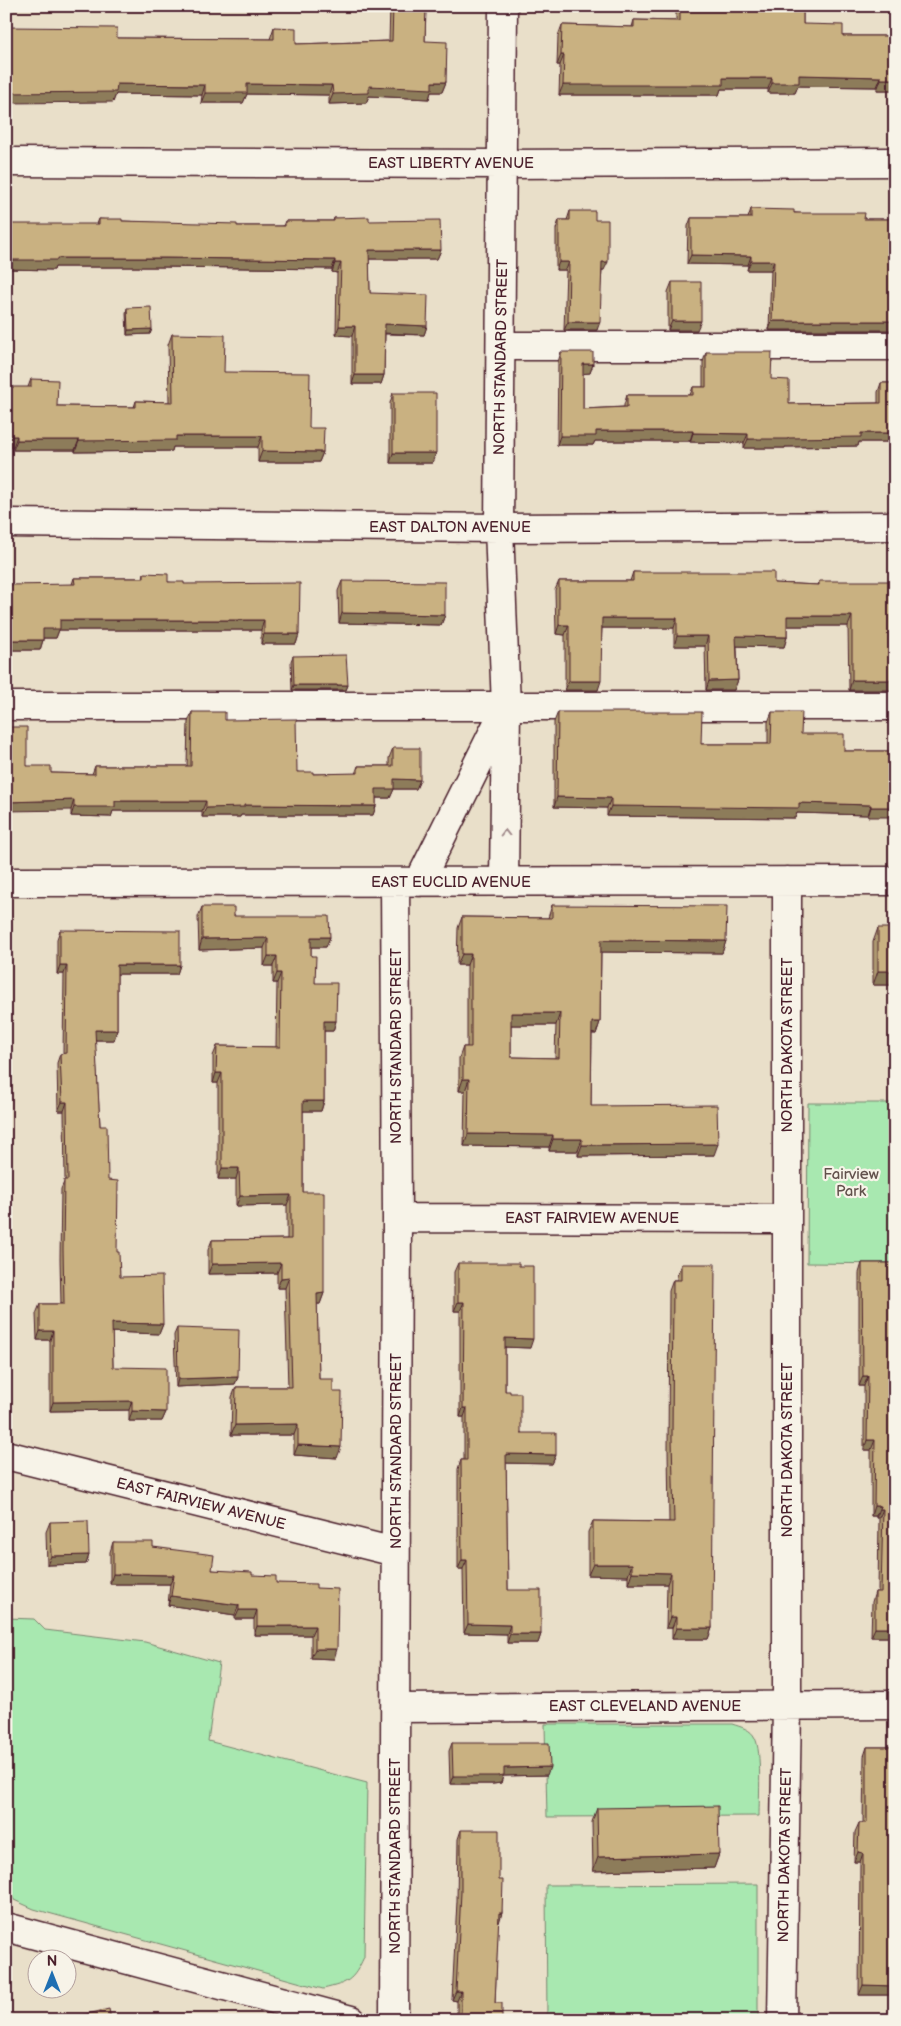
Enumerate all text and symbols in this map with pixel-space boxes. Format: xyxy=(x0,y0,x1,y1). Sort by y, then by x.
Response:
street label: EAST LIBERTY AVENUE xyxy=(368,154,534,173)
street label: NORTH STANDARD STREET xyxy=(490,259,512,455)
street label: EAST DALTON AVENUE xyxy=(369,518,531,537)
one-way arrow xyxy=(500,829,510,836)
street label: EAST EUCLID AVENUE xyxy=(371,873,531,892)
street label: NORTH STANDARD STREET xyxy=(387,948,406,1144)
street label: NORTH DAKOTA STREET xyxy=(778,958,797,1132)
park label: Fairview Park xyxy=(823,1165,879,1201)
street label: EAST FAIRVIEW AVENUE xyxy=(505,1209,679,1228)
street label: NORTH STANDARD STREET xyxy=(387,1353,406,1549)
street label: NORTH DAKOTA STREET xyxy=(778,1363,797,1537)
street label: EAST FAIRVIEW AVENUE xyxy=(114,1474,288,1534)
street label: EAST CLEVELAND AVENUE xyxy=(549,1697,741,1716)
street label: NORTH STANDARD STREET xyxy=(386,1758,405,1954)
street label: NORTH DAKOTA STREET xyxy=(774,1767,796,1943)
north arrow xyxy=(28,1948,78,1998)
text: N xyxy=(47,1953,57,1970)

